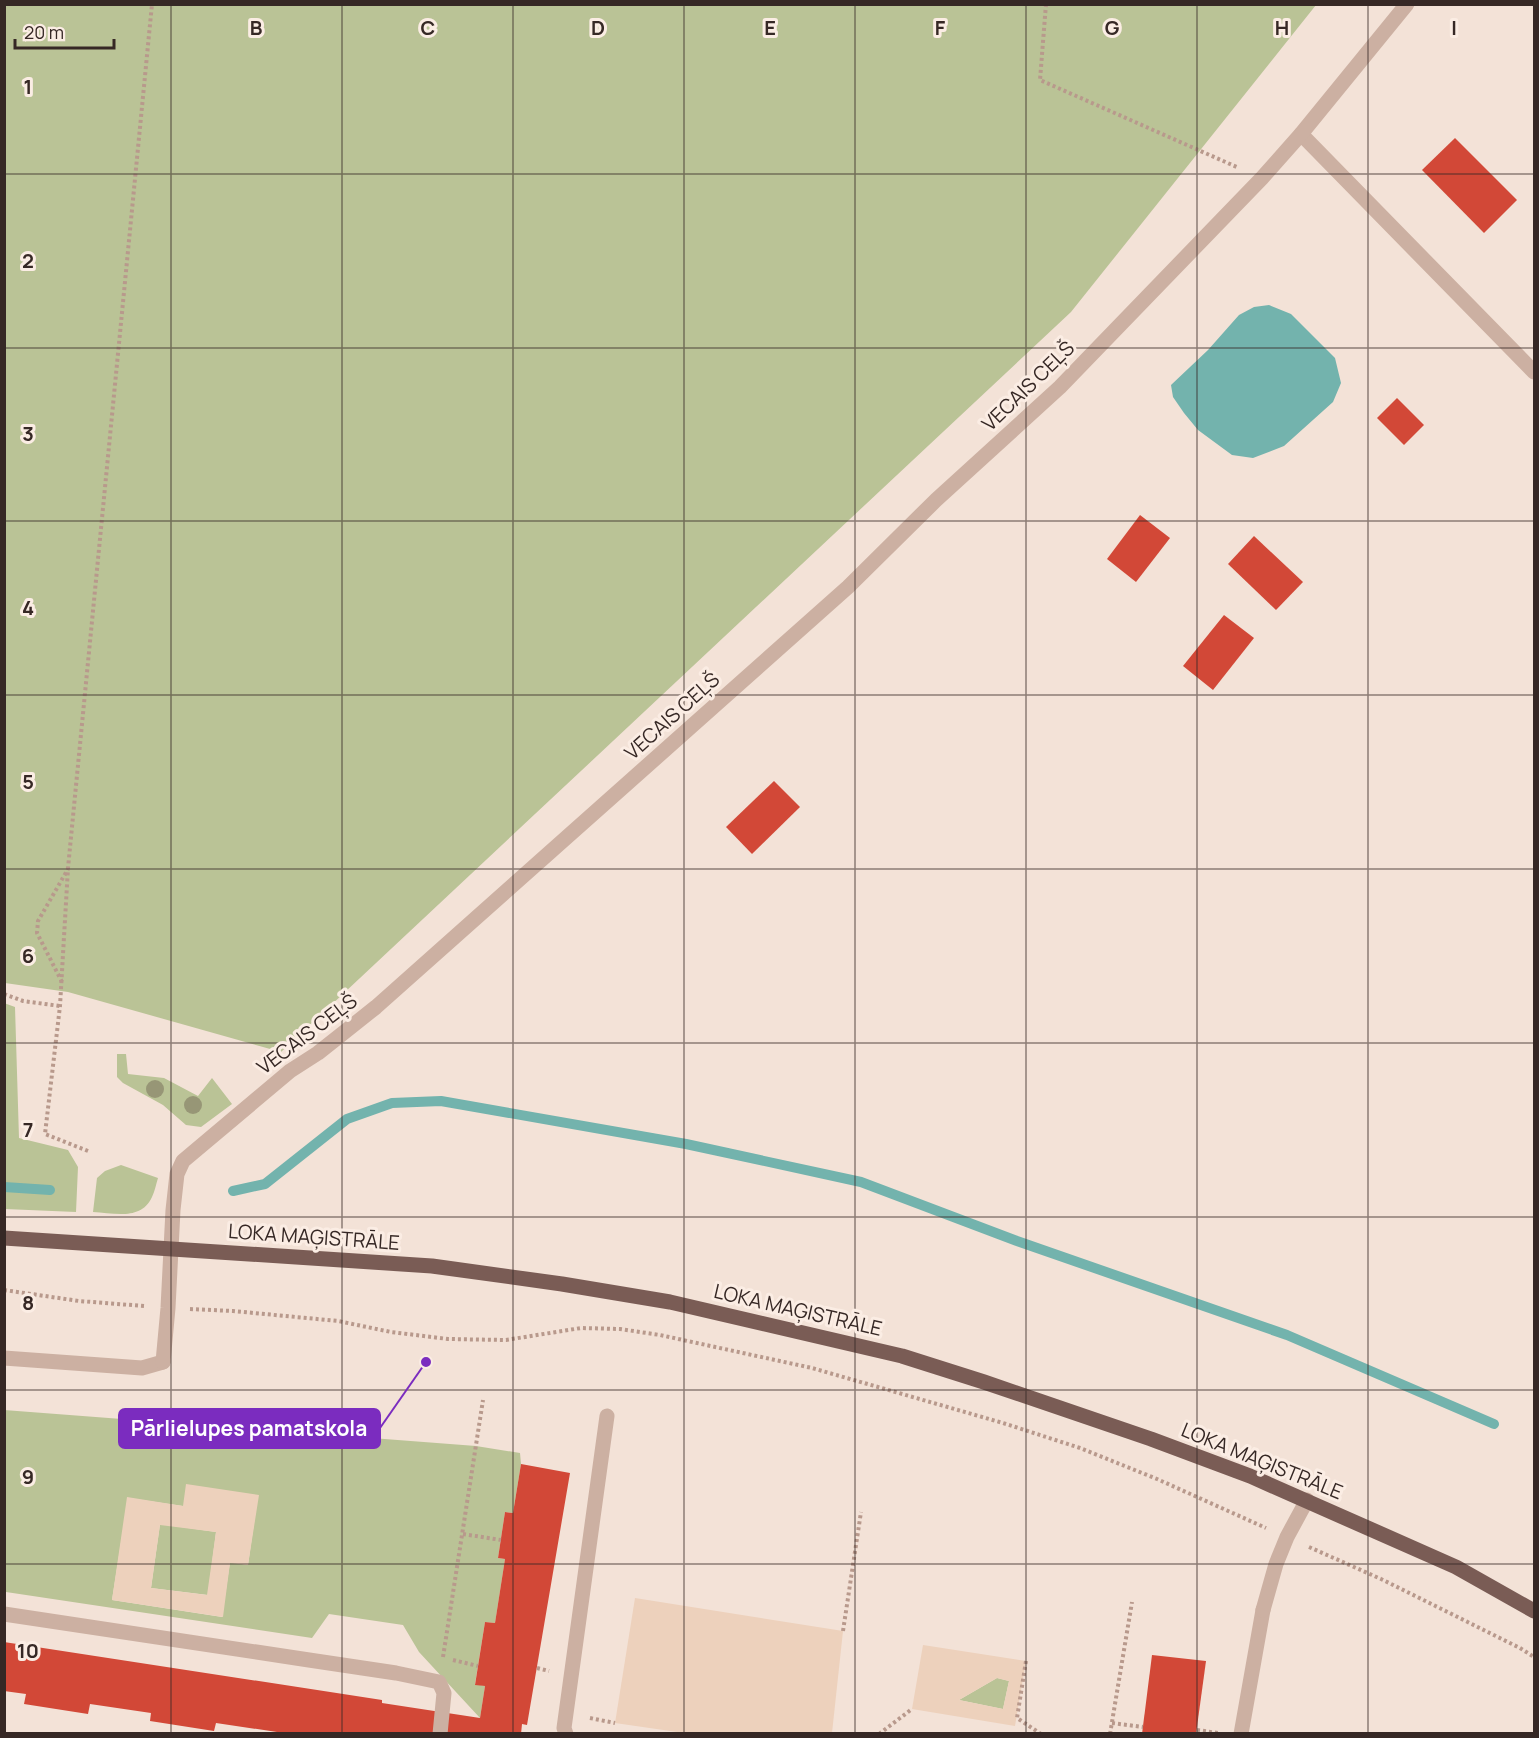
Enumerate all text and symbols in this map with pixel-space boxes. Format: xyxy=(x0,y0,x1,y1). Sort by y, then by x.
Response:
scale bar xyxy=(15,12,114,50)
text: B xyxy=(250,14,263,41)
text: C xyxy=(421,14,435,41)
text: D xyxy=(591,14,605,41)
text: E xyxy=(764,14,776,41)
text: F xyxy=(935,14,946,41)
text: G xyxy=(1105,14,1120,41)
text: H xyxy=(1275,14,1289,41)
text: I xyxy=(1451,14,1457,41)
text: 20 m xyxy=(24,20,64,44)
text: 1 xyxy=(24,73,32,100)
text: 2 xyxy=(22,247,34,274)
street label: VECAIS CEĻŠ xyxy=(976,335,1080,437)
text: 3 xyxy=(22,420,34,447)
text: 4 xyxy=(22,594,34,621)
street label: VECAIS CEĻŠ xyxy=(618,666,725,765)
text: 5 xyxy=(22,768,34,795)
text: 6 xyxy=(22,942,34,969)
street label: VECAIS CEĻŠ xyxy=(251,987,362,1080)
text: 7 xyxy=(23,1116,33,1143)
street label: LOKA MAĢISTRĀLE xyxy=(227,1217,401,1256)
street label: LOKA MAĢISTRĀLE xyxy=(711,1277,885,1342)
text: 8 xyxy=(22,1289,34,1316)
callout: Pārlielupes pamatskola xyxy=(119,1409,380,1448)
text: Pārlielupes pamatskola xyxy=(131,1414,367,1442)
street label: LOKA MAĢISTRĀLE xyxy=(1177,1416,1347,1505)
text: 9 xyxy=(22,1463,34,1490)
text: 10 xyxy=(17,1637,39,1664)

